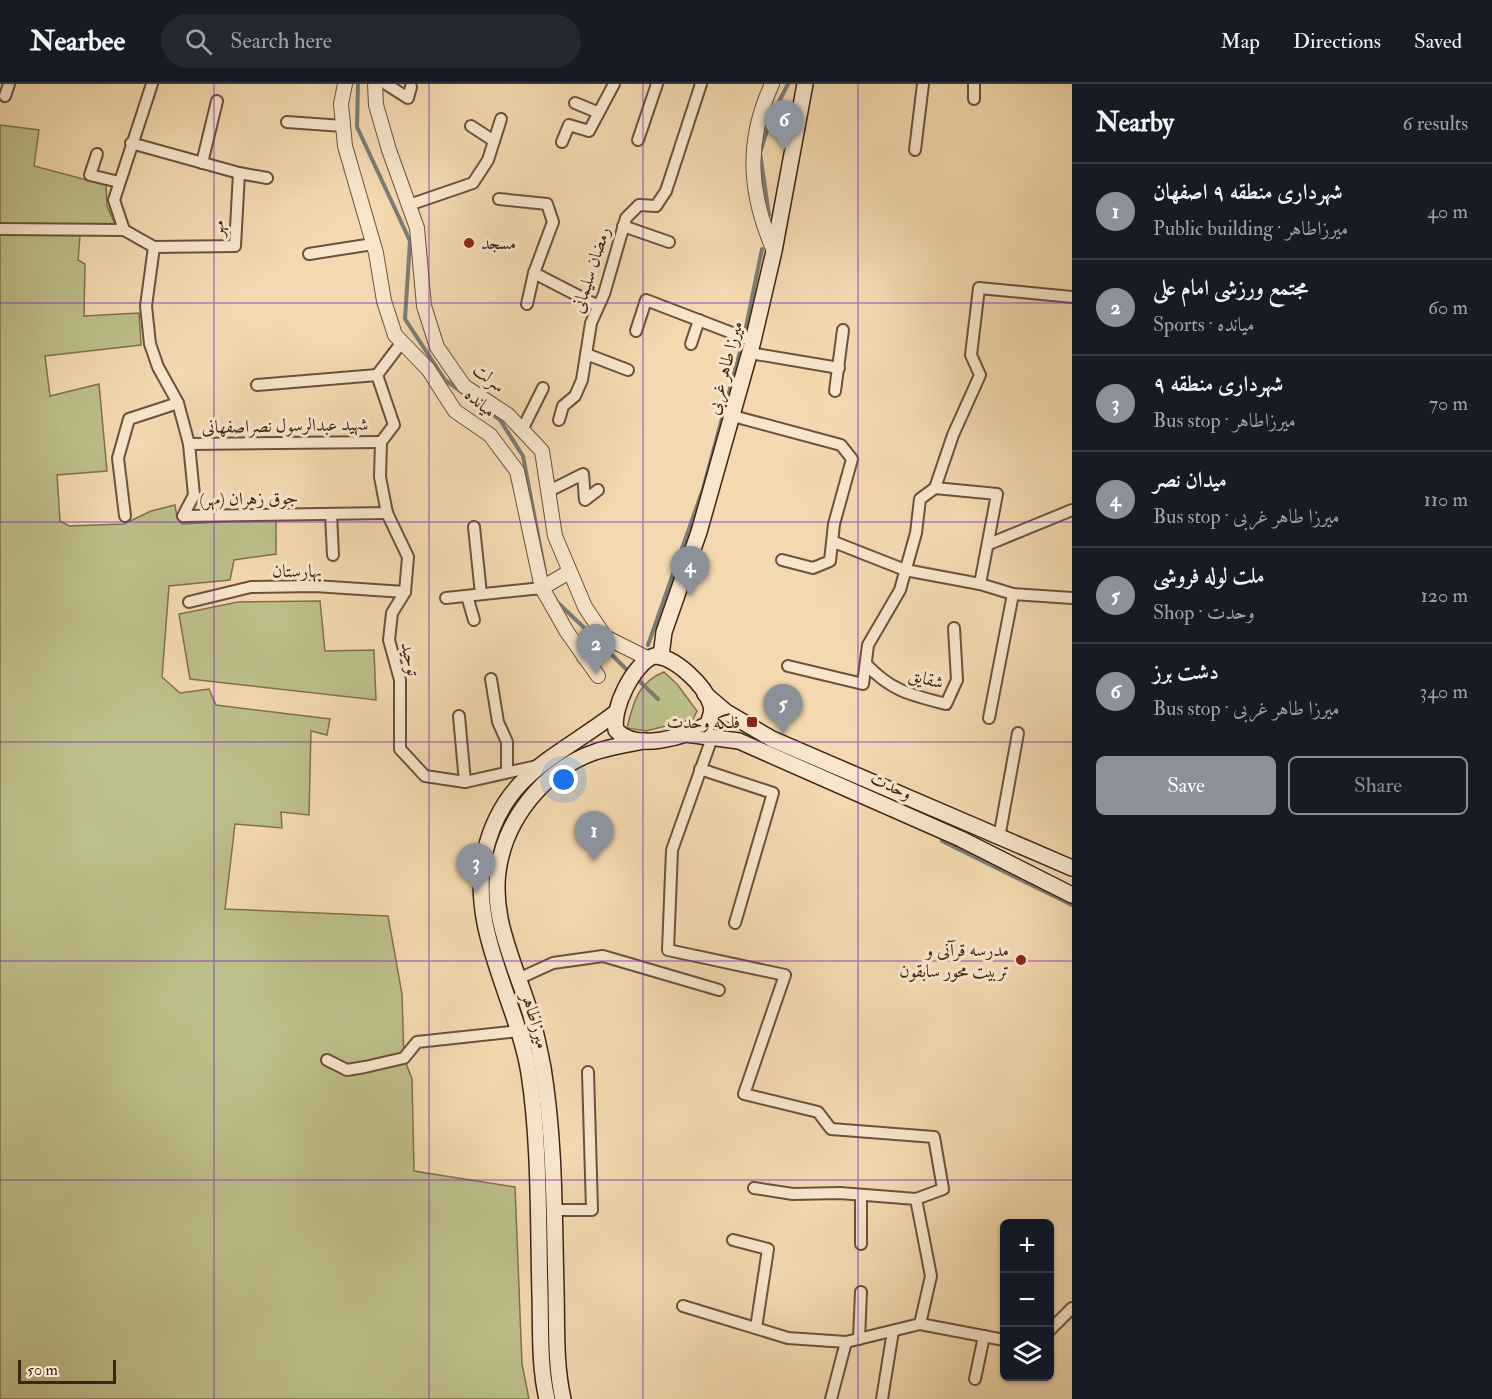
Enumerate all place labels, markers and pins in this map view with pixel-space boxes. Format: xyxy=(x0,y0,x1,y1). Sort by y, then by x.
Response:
pin: 6 xyxy=(764,100,804,150)
place label: مسجد xyxy=(481,232,516,255)
marker: مسجد xyxy=(462,236,476,250)
pin: 4 xyxy=(670,546,710,596)
pin: 2 xyxy=(576,624,616,674)
pin: 5 xyxy=(764,684,802,734)
place label: فلکه وحدت xyxy=(666,711,740,734)
marker: فلکه وحدت xyxy=(745,715,759,729)
pin: 1 xyxy=(574,812,614,861)
pin: 3 xyxy=(456,844,496,893)
place label: مدرسه قرآنی و تربیت محور سابقون xyxy=(899,939,1009,983)
marker: مدرسه قرآنی و تربیت محور سابقون xyxy=(1014,953,1028,967)

